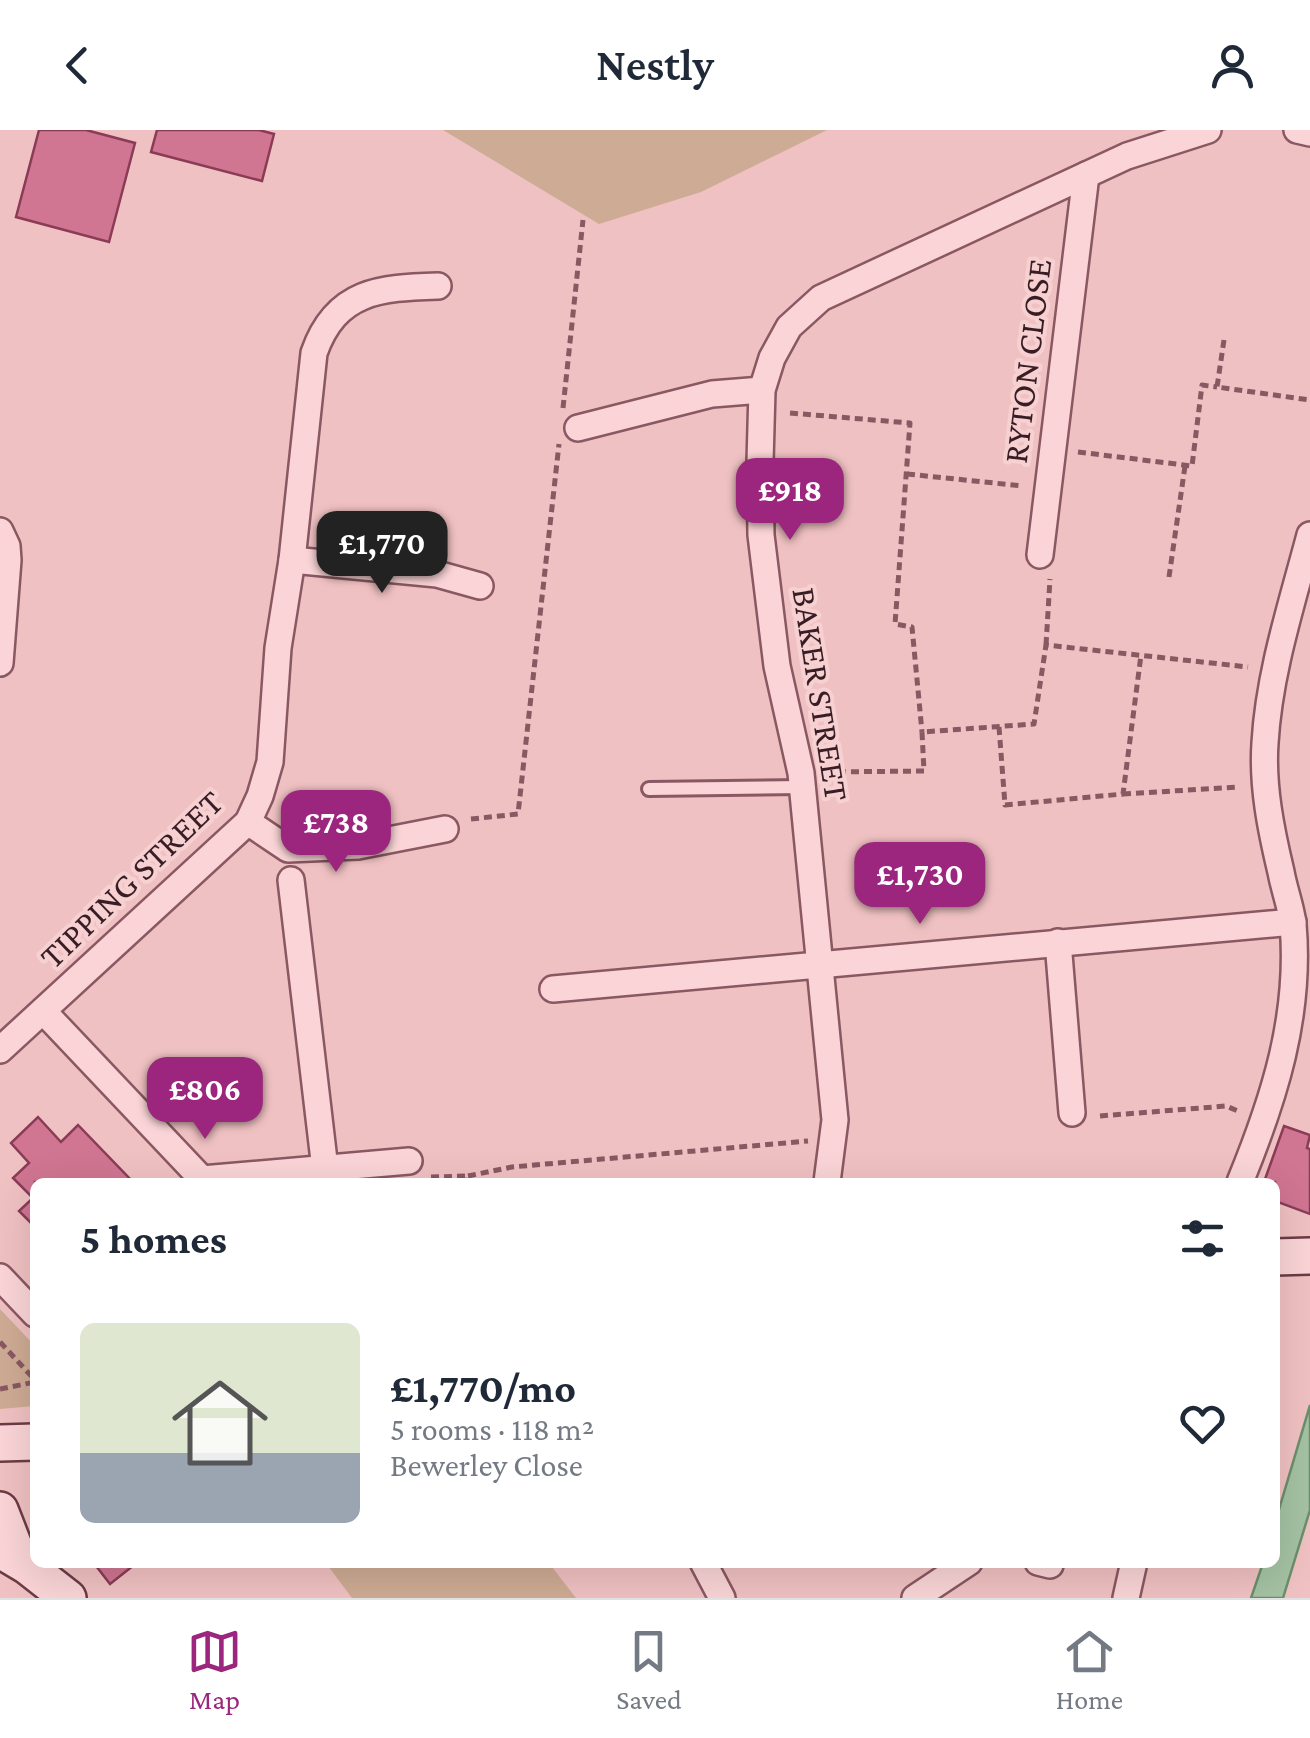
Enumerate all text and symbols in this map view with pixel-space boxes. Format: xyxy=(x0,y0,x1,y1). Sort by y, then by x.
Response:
icon: back xyxy=(50,38,105,93)
icon: person xyxy=(1205,38,1260,93)
text: Nestly xyxy=(596,40,714,90)
street label: RYTON CLOSE xyxy=(996,257,1059,465)
pin: £918 xyxy=(731,458,849,543)
text: £918 xyxy=(758,472,822,508)
pin: £1,770 xyxy=(301,511,463,596)
text: £1,770 xyxy=(339,525,425,561)
street label: BAKER STREET xyxy=(784,585,857,804)
street label: TIPPING STREET xyxy=(32,782,231,976)
pin: £738 xyxy=(277,790,395,875)
text: £738 xyxy=(303,804,369,840)
pin: £1,730 xyxy=(839,842,1001,927)
text: £1,730 xyxy=(876,856,964,892)
pin: £806 xyxy=(146,1057,264,1142)
text: £806 xyxy=(169,1071,241,1107)
icon: filters xyxy=(1175,1211,1230,1266)
text: 5 homes xyxy=(80,1215,227,1262)
icon: home xyxy=(160,1363,280,1483)
text: £1,770/mo xyxy=(390,1364,576,1411)
icon: heart xyxy=(1175,1396,1230,1451)
text: 5 rooms · 118 m² xyxy=(390,1411,594,1447)
text: Bewerley Close xyxy=(390,1447,583,1483)
tab: Map xyxy=(187,1624,242,1715)
tab: Saved xyxy=(616,1624,682,1715)
tab: Home xyxy=(1056,1624,1123,1715)

